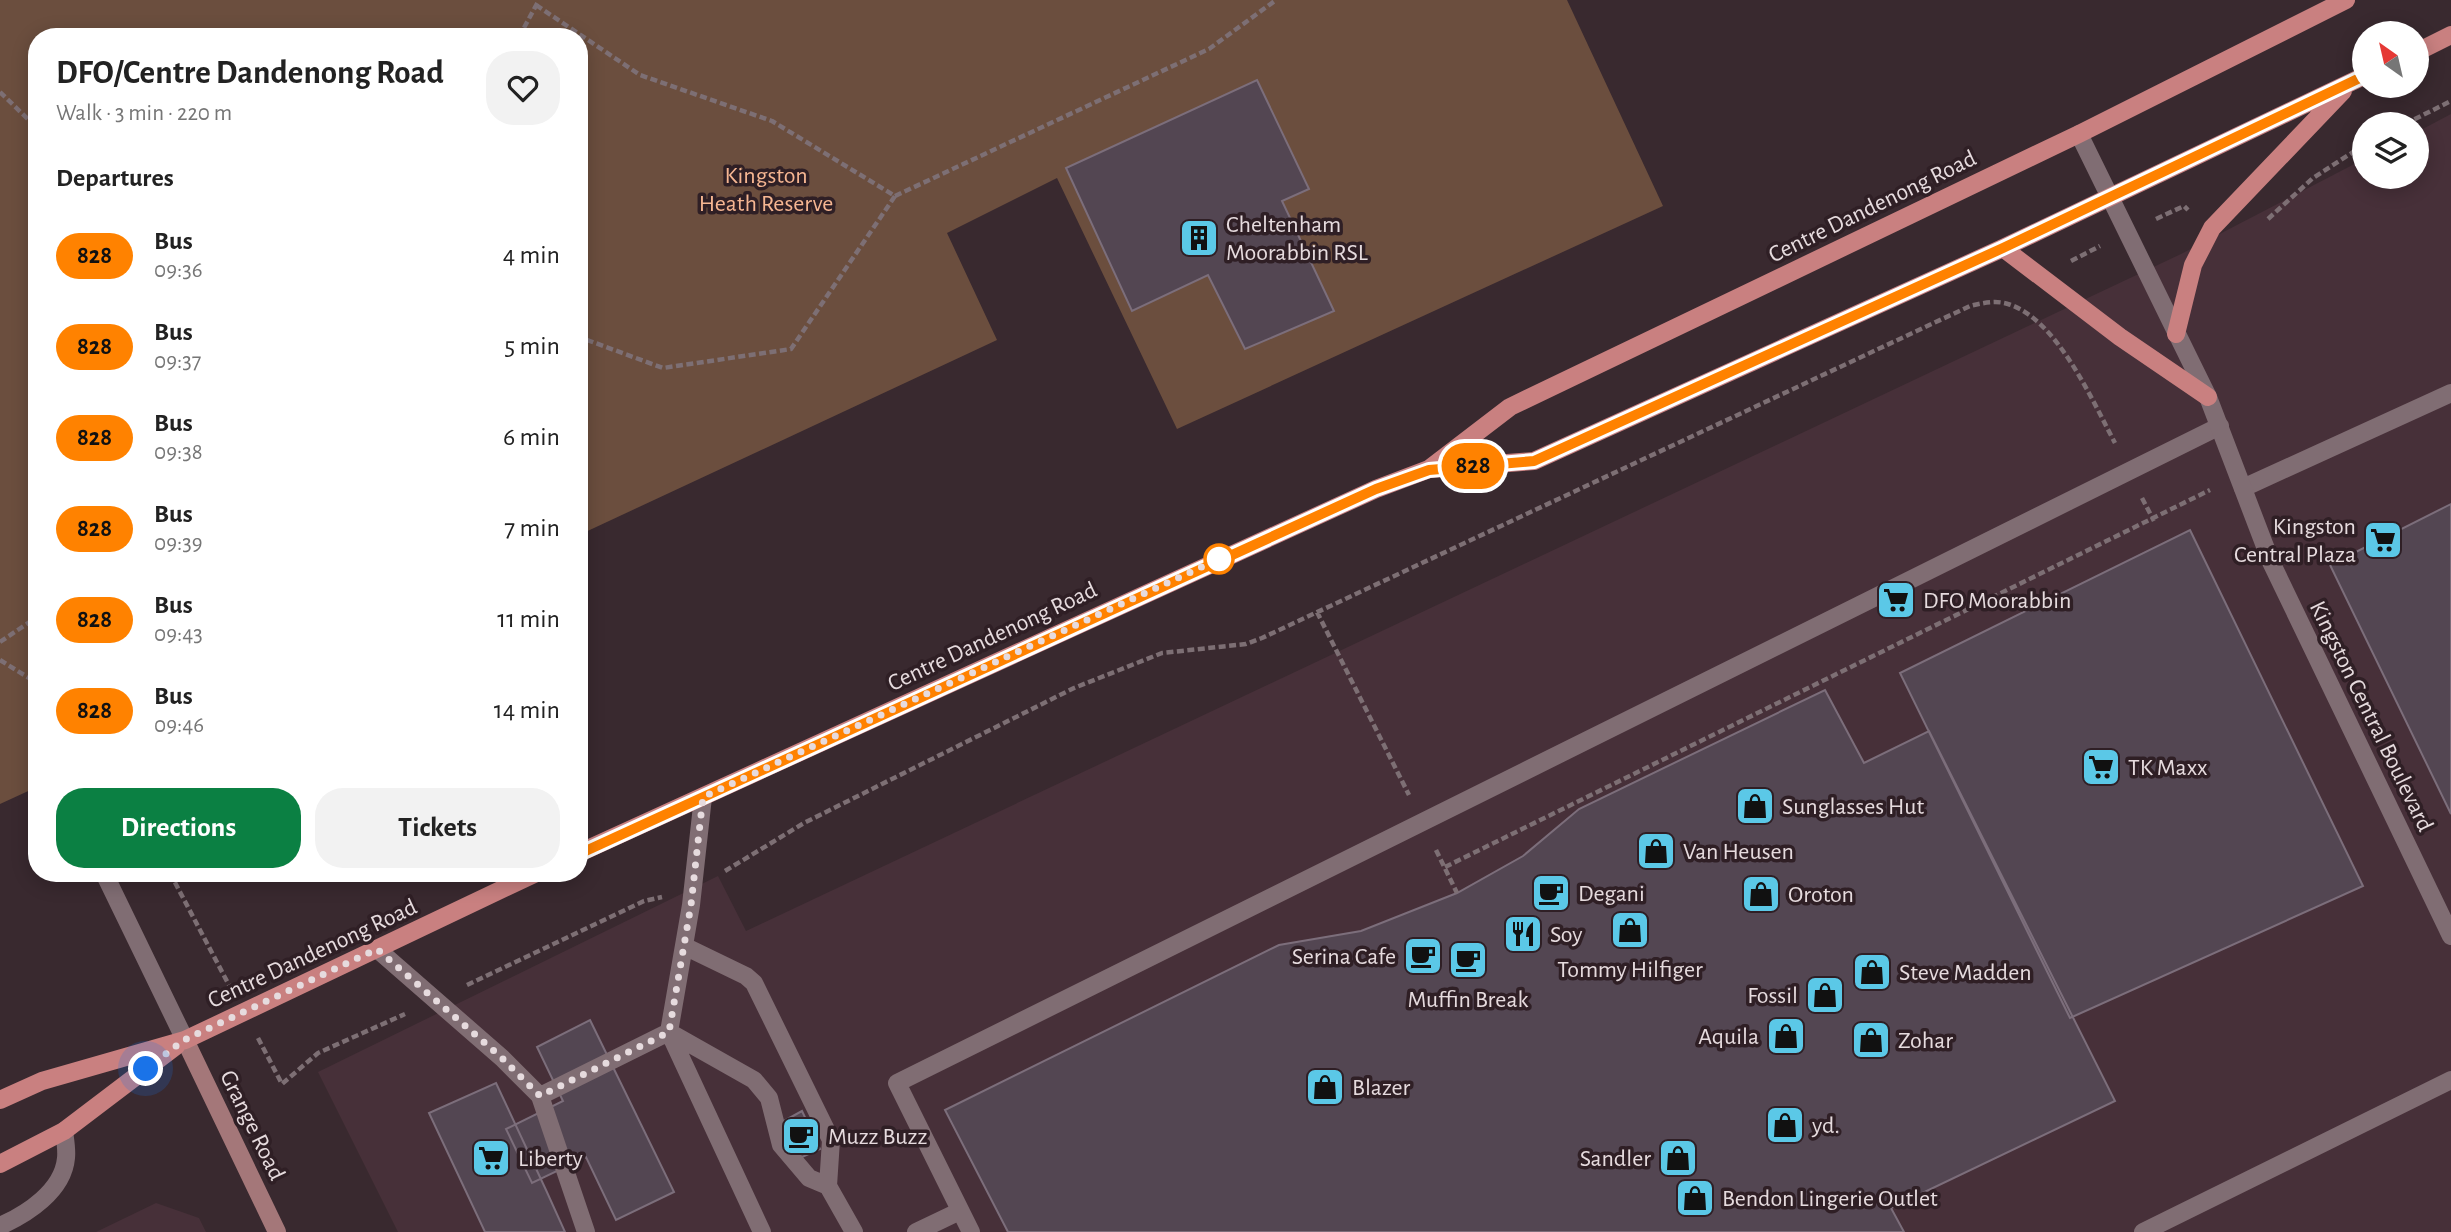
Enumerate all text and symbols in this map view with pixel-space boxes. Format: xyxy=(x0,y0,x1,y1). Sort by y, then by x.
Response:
north arrow xyxy=(2352,21,2429,98)
map controls xyxy=(2352,21,2429,189)
button: heart xyxy=(486,51,560,125)
text: DFO/Centre Dandenong Road xyxy=(56,57,444,90)
text: Walk · 3 min · 220 m xyxy=(56,102,232,125)
button: layers xyxy=(2352,112,2429,189)
street label: Centre Dandenong Road xyxy=(1765,146,1980,268)
park label: Kingston Heath Reserve xyxy=(699,164,833,216)
text: Departures xyxy=(56,165,174,191)
place label: Cheltenham Moorabbin RSL xyxy=(1226,213,1368,265)
building icon: Cheltenham Moorabbin RSL xyxy=(1178,217,1220,259)
text: Bus xyxy=(154,228,193,254)
text: 4 min xyxy=(503,242,560,268)
text: 828 xyxy=(77,244,112,268)
text: 09:36 xyxy=(154,259,203,282)
text: Bus xyxy=(154,319,193,345)
text: 5 min xyxy=(504,333,560,359)
text: 828 xyxy=(77,335,112,359)
text: 09:37 xyxy=(154,350,201,373)
text: Bus xyxy=(154,410,193,436)
text: 6 min xyxy=(503,424,560,450)
text: 828 xyxy=(77,426,112,450)
text: 09:38 xyxy=(154,441,203,464)
line badge: 828 xyxy=(1433,443,1513,489)
text: 828 xyxy=(1456,454,1490,478)
text: Bus xyxy=(154,501,193,527)
text: 7 min xyxy=(504,515,560,541)
place label: Kingston Central Plaza xyxy=(2234,515,2356,567)
text: 828 xyxy=(77,517,112,541)
supermarket icon: Kingston Central Plaza xyxy=(2362,519,2404,561)
text: 09:39 xyxy=(154,532,203,555)
unlabelled marker xyxy=(1204,544,1234,574)
street label: Centre Dandenong Road xyxy=(884,578,1101,696)
supermarket icon: DFO Moorabbin xyxy=(1875,579,1917,621)
place label: DFO Moorabbin xyxy=(1923,589,2071,613)
text: Bus xyxy=(154,592,193,618)
street label: Kingston Central Boulevard xyxy=(2305,597,2437,835)
text: 11 min xyxy=(497,606,560,632)
text: 828 xyxy=(77,608,112,632)
text: 09:43 xyxy=(154,623,203,646)
text: Bus xyxy=(154,683,193,709)
text: 14 min xyxy=(494,697,560,723)
text: 828 xyxy=(77,699,112,723)
text: 09:46 xyxy=(154,714,204,737)
supermarket icon: TK Maxx xyxy=(2080,746,2122,788)
place label: TK Maxx xyxy=(2128,756,2208,780)
shop icon: Sunglasses Hut xyxy=(1734,785,1776,827)
button: Directions xyxy=(56,788,301,868)
button: Tickets xyxy=(315,788,560,868)
place label: Sunglasses Hut xyxy=(1782,795,1924,819)
shop icon: Van Heusen xyxy=(1635,830,1677,872)
place label: Van Heusen xyxy=(1683,840,1794,864)
cafe icon: Degani xyxy=(1530,872,1572,914)
shop icon: Oroton xyxy=(1740,873,1782,915)
place label: Degani xyxy=(1578,882,1645,906)
place label: Oroton xyxy=(1788,883,1854,907)
street label: Centre Dandenong Road xyxy=(204,895,421,1013)
shop icon: Tommy Hilfiger xyxy=(1609,909,1651,951)
restaurant icon: Soy xyxy=(1502,913,1544,955)
place label: Soy xyxy=(1550,923,1583,947)
cafe icon: Serina Cafe xyxy=(1402,935,1444,977)
cafe icon: Muffin Break xyxy=(1447,939,1489,981)
place label: Serina Cafe xyxy=(1292,945,1396,969)
shop icon: Steve Madden xyxy=(1851,951,1893,993)
place label: Tommy Hilfiger xyxy=(1557,958,1703,982)
place label: Steve Madden xyxy=(1899,961,2032,985)
shop icon: Fossil xyxy=(1804,974,1846,1016)
place label: Fossil xyxy=(1747,984,1798,1008)
place label: Muffin Break xyxy=(1408,988,1528,1012)
shop icon: Aquila xyxy=(1765,1015,1807,1057)
shop icon: Zohar xyxy=(1850,1019,1892,1061)
place label: Aquila xyxy=(1698,1025,1759,1049)
place label: Zohar xyxy=(1898,1029,1953,1053)
your location xyxy=(128,1051,163,1086)
shop icon: Blazer xyxy=(1304,1066,1346,1108)
street label: Grange Road xyxy=(215,1067,289,1184)
place label: Blazer xyxy=(1352,1076,1411,1100)
shop icon: yd. xyxy=(1764,1104,1806,1146)
place label: yd. xyxy=(1811,1114,1840,1138)
cafe icon: Muzz Buzz xyxy=(780,1115,822,1157)
place label: Muzz Buzz xyxy=(828,1125,927,1149)
supermarket icon: Liberty xyxy=(470,1137,512,1179)
shop icon: Sandler xyxy=(1657,1137,1699,1179)
place label: Liberty xyxy=(518,1147,583,1171)
place label: Sandler xyxy=(1580,1147,1651,1171)
shop icon: Bendon Lingerie Outlet xyxy=(1674,1177,1716,1219)
place label: Bendon Lingerie Outlet xyxy=(1722,1187,1938,1211)

